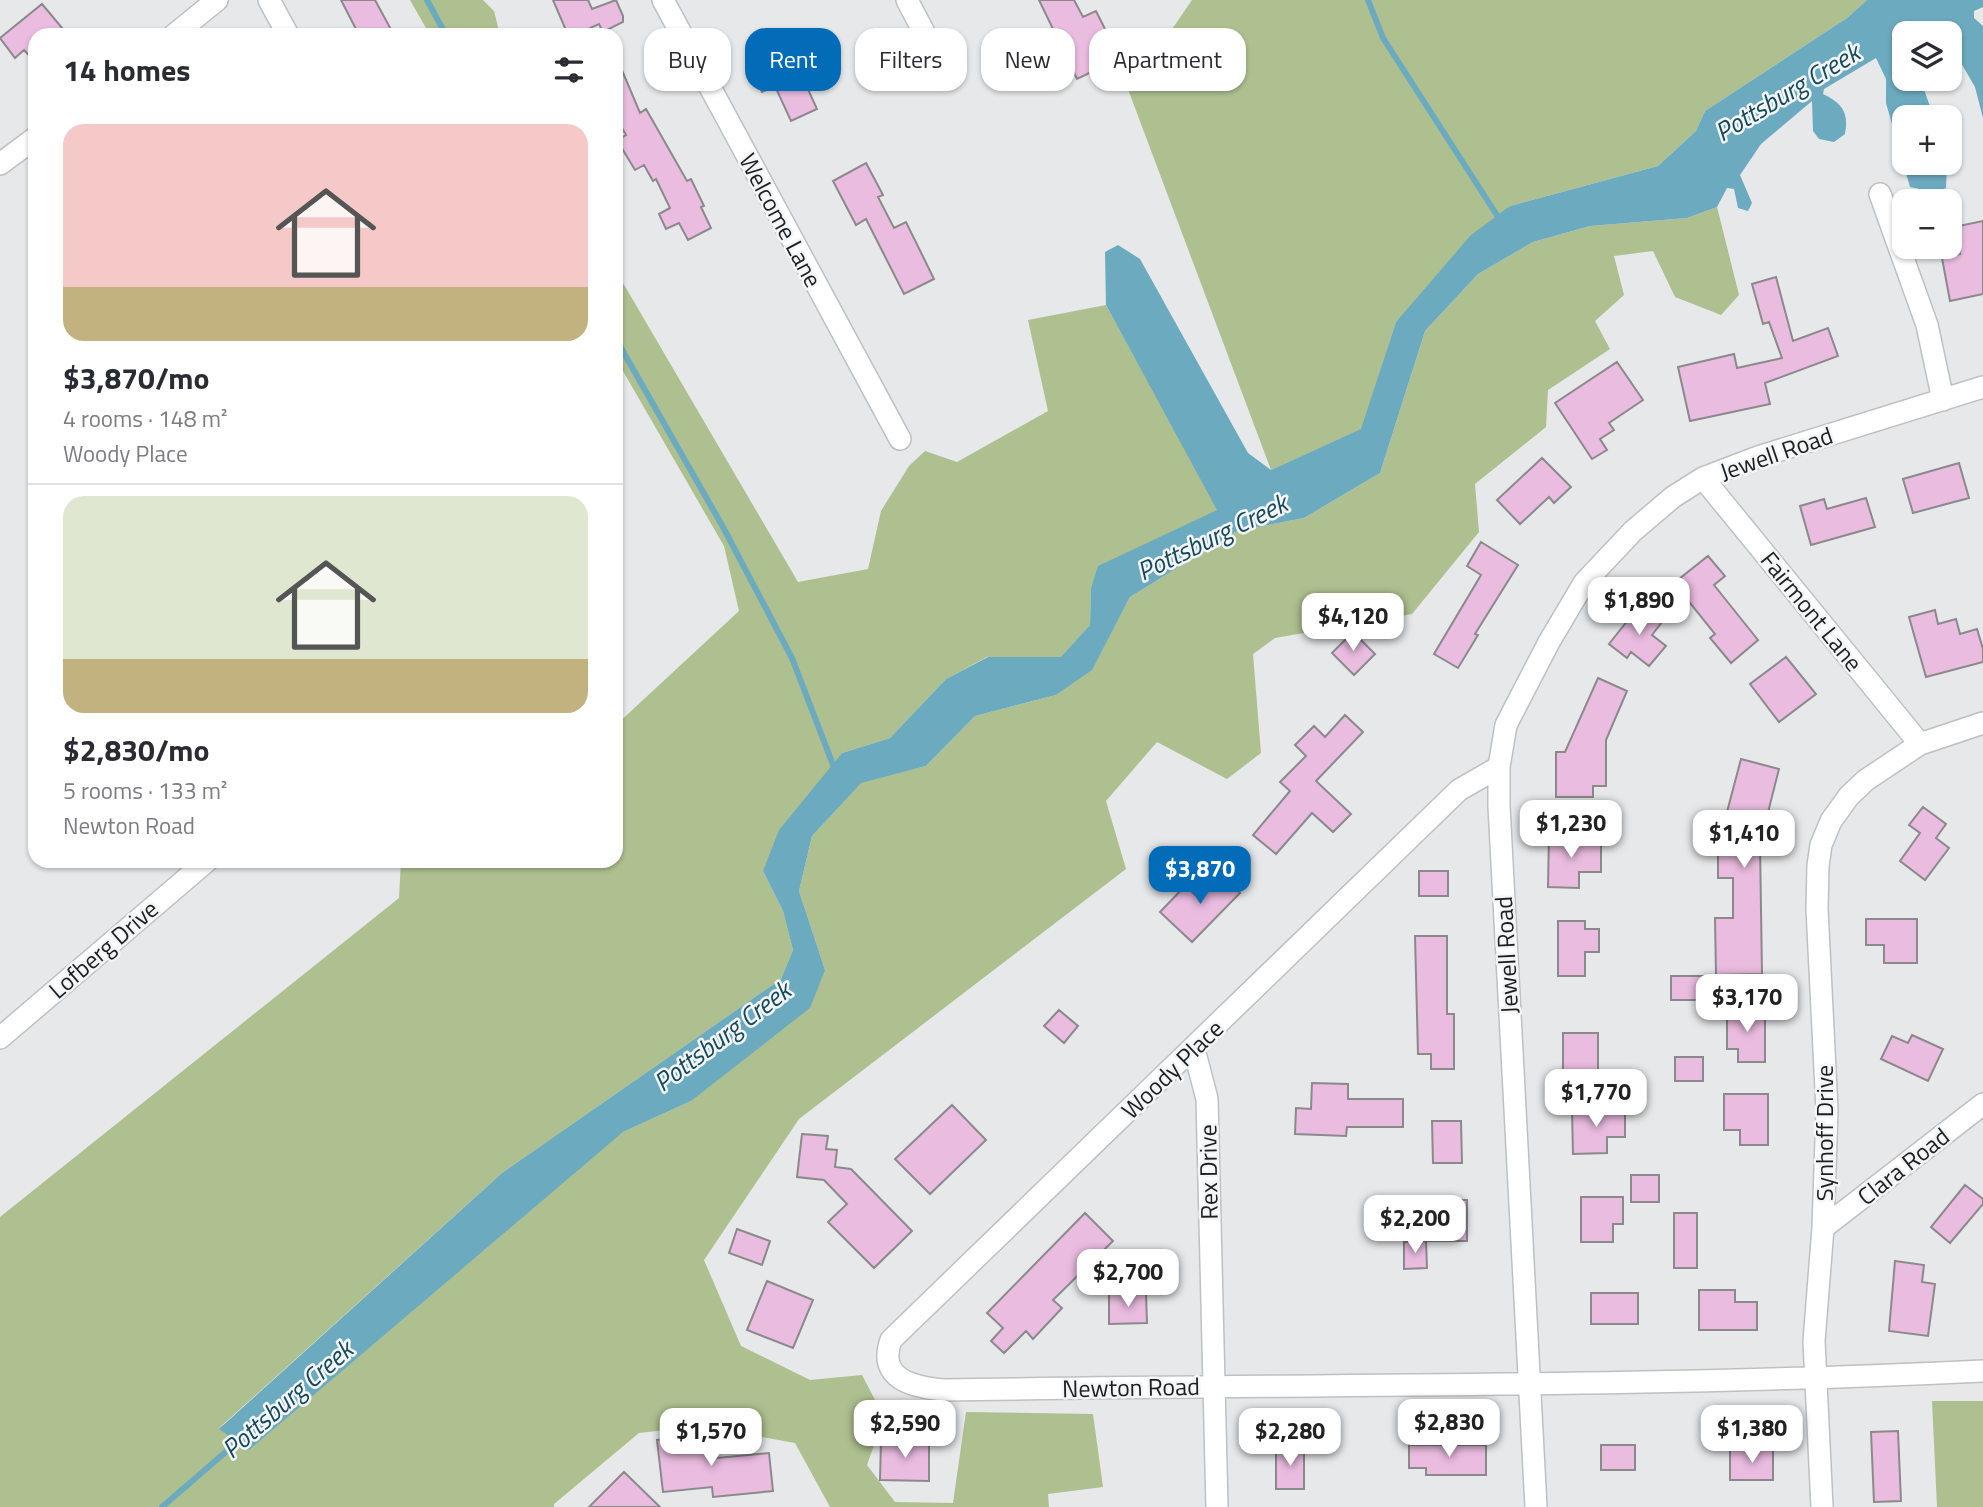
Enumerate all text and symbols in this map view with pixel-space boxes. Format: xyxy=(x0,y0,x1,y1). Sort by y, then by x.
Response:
map controls xyxy=(1892,21,1962,259)
button: layers xyxy=(1892,21,1962,91)
chip: Buy xyxy=(644,28,731,91)
chip: Rent xyxy=(745,28,841,91)
chip: Filters xyxy=(855,28,967,91)
chip: New xyxy=(981,28,1075,91)
chip: Apartment xyxy=(1089,28,1246,91)
water label: Pottsburg Creek xyxy=(1707,32,1870,151)
text: 14 homes xyxy=(63,47,190,93)
icon: filters xyxy=(550,51,588,89)
button: + xyxy=(1892,105,1962,175)
street label: Welcome Lane xyxy=(730,146,832,294)
icon: home xyxy=(263,170,389,296)
button: − xyxy=(1892,189,1962,259)
text: $3,870/mo xyxy=(63,355,209,401)
text: 4 rooms · 148 m² xyxy=(63,401,227,436)
street label: Jewell Road xyxy=(1715,417,1837,489)
text: Woody Place xyxy=(63,436,188,471)
water label: Pottsburg Creek xyxy=(1130,482,1297,590)
icon: home xyxy=(263,542,389,668)
street label: Fairmont Lane xyxy=(1752,543,1872,679)
pin: $1,890 xyxy=(1582,578,1696,637)
text: $1,890 xyxy=(1604,582,1674,617)
pin: $4,120 xyxy=(1296,594,1410,653)
text: $4,120 xyxy=(1318,598,1388,633)
text: $2,830/mo xyxy=(63,727,209,773)
text: 5 rooms · 133 m² xyxy=(63,773,227,808)
pin: $1,230 xyxy=(1514,800,1628,860)
text: $1,230 xyxy=(1536,805,1606,840)
text: Newton Road xyxy=(63,808,195,843)
pin: $1,410 xyxy=(1687,810,1801,870)
text: $1,410 xyxy=(1709,815,1779,850)
pin: $3,870 xyxy=(1143,846,1257,906)
text: $3,870 xyxy=(1165,851,1235,886)
street label: Lofberg Drive xyxy=(40,891,166,1007)
street label: Jewell Road xyxy=(1485,895,1527,1015)
water label: Pottsburg Creek xyxy=(645,969,802,1101)
pin: $3,170 xyxy=(1690,974,1804,1034)
text: $3,170 xyxy=(1712,979,1782,1014)
street label: Woody Place xyxy=(1113,1011,1231,1127)
street label: Synhoff Drive xyxy=(1806,1065,1842,1201)
pin: $1,770 xyxy=(1539,1070,1653,1129)
text: $1,770 xyxy=(1561,1074,1631,1109)
street label: Clara Road xyxy=(1849,1119,1957,1213)
street label: Rex Drive xyxy=(1189,1124,1227,1220)
pin: $2,200 xyxy=(1358,1196,1472,1255)
text: $2,200 xyxy=(1380,1200,1450,1235)
pin: $2,700 xyxy=(1071,1250,1185,1309)
text: $2,700 xyxy=(1093,1254,1163,1289)
water label: Pottsburg Creek xyxy=(213,1329,364,1467)
street label: Newton Road xyxy=(1062,1368,1200,1406)
pin: $2,590 xyxy=(848,1400,962,1460)
pin: $2,830 xyxy=(1392,1400,1506,1459)
text: $2,830 xyxy=(1414,1404,1484,1439)
text: $2,590 xyxy=(870,1405,940,1440)
pin: $1,380 xyxy=(1695,1406,1809,1465)
pin: $1,570 xyxy=(654,1408,768,1468)
pin: $2,280 xyxy=(1233,1408,1347,1468)
text: $1,380 xyxy=(1717,1410,1787,1445)
text: $1,570 xyxy=(676,1413,746,1448)
text: $2,280 xyxy=(1255,1413,1325,1448)

